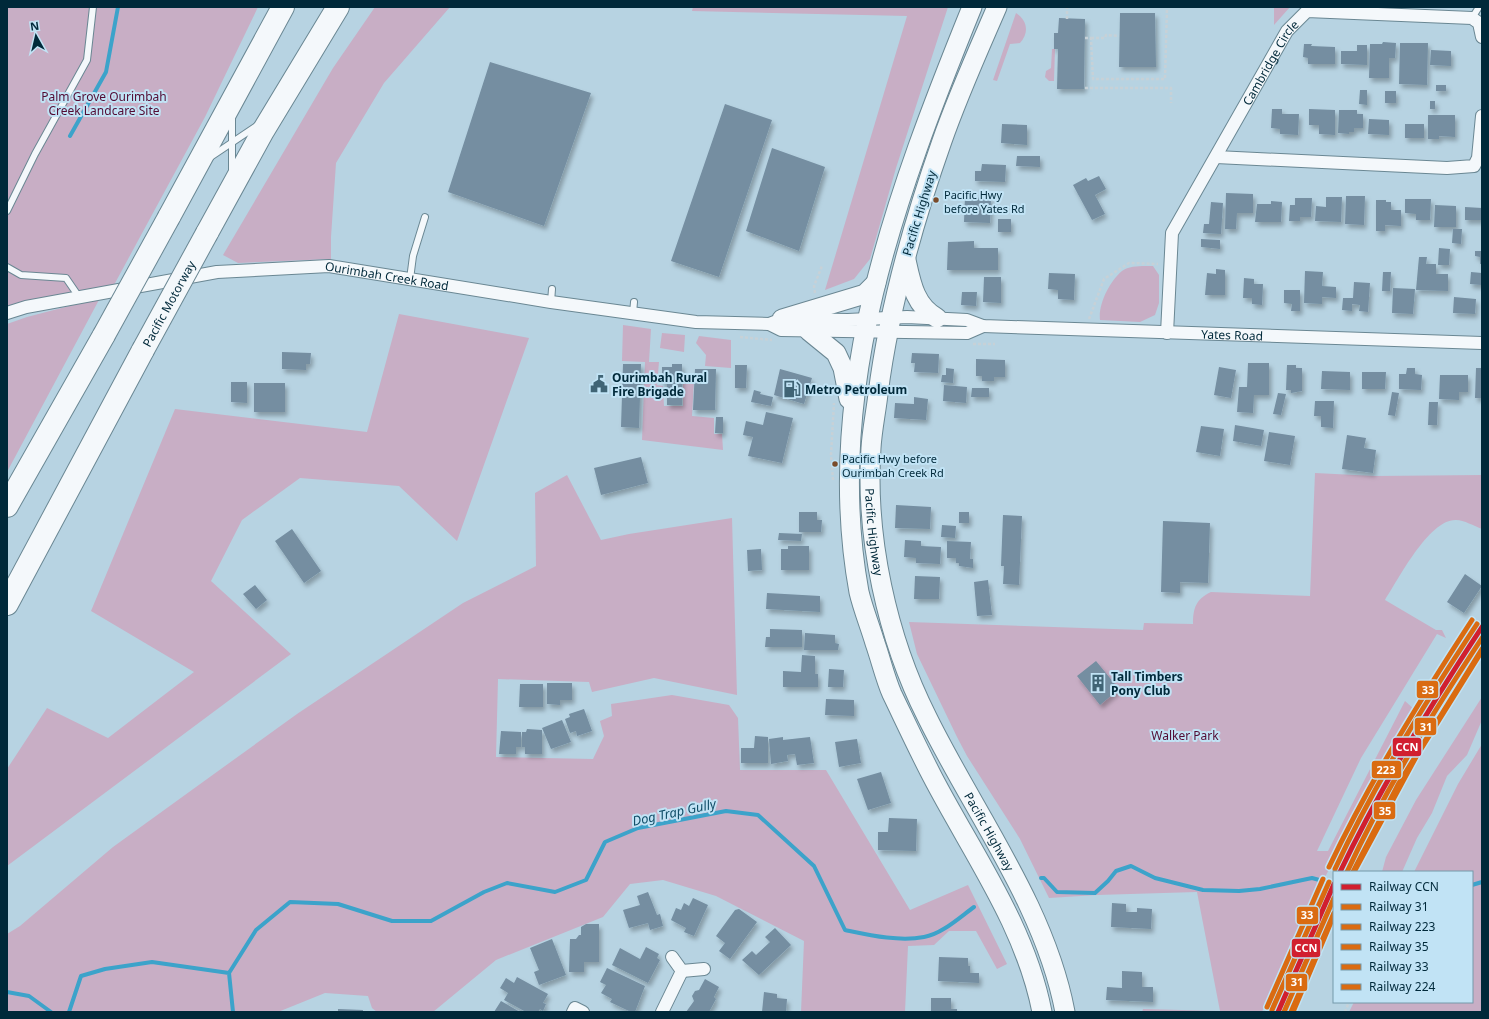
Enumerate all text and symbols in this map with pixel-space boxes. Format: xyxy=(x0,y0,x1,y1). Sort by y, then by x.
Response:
north arrow xyxy=(16,16,56,56)
street label: Cambridge Circle xyxy=(1238,16,1302,108)
text: N xyxy=(29,18,40,34)
park label: Palm Grove Ourimbah Creek Landcare Site xyxy=(41,88,167,119)
street label: Pacific Highway xyxy=(898,168,940,258)
place label: Pacific Hwy before Yates Rd xyxy=(944,187,1025,216)
marker: Pacific Hwy before Yates Rd xyxy=(931,195,941,205)
street label: Pacific Motorway xyxy=(138,257,199,350)
street label: Ourimbah Creek Road xyxy=(324,257,450,294)
street label: Yates Road xyxy=(1201,325,1263,344)
place label: Ourimbah Rural Fire Brigade xyxy=(612,369,707,400)
public building icon: Ourimbah Rural Fire Brigade xyxy=(589,374,609,394)
fuel station icon: Metro Petroleum xyxy=(782,379,802,399)
place label: Metro Petroleum xyxy=(805,381,907,398)
place label: Pacific Hwy before Ourimbah Creek Rd xyxy=(842,451,944,480)
marker: Pacific Hwy before Ourimbah Creek Rd xyxy=(830,459,840,469)
street label: Pacific Highway xyxy=(862,488,888,578)
place label: Tall Timbers Pony Club xyxy=(1111,668,1183,699)
building icon: Tall Timbers Pony Club xyxy=(1088,673,1108,693)
line badge: 33 xyxy=(1416,680,1439,699)
text: 33 xyxy=(1422,682,1434,697)
line badge: 31 xyxy=(1414,717,1437,736)
text: 31 xyxy=(1420,719,1432,734)
park label: Walker Park xyxy=(1151,727,1219,744)
line badge: CCN xyxy=(1392,737,1422,757)
text: CCN xyxy=(1396,739,1418,754)
line badge: 223 xyxy=(1371,760,1402,779)
text: 223 xyxy=(1377,762,1395,777)
street label: Pacific Highway xyxy=(961,789,1019,875)
water label: Dog Trap Gully xyxy=(631,794,718,830)
line badge: 35 xyxy=(1373,801,1396,820)
text: 35 xyxy=(1379,803,1391,818)
legend xyxy=(1333,871,1473,1003)
text: Railway CCN xyxy=(1369,878,1439,895)
text: Railway 31 xyxy=(1369,898,1429,915)
line badge: 33 xyxy=(1296,906,1319,925)
text: 33 xyxy=(1301,907,1313,922)
text: Railway 223 xyxy=(1369,918,1436,935)
line badge: CCN xyxy=(1291,938,1321,958)
text: Railway 35 xyxy=(1369,938,1429,955)
text: CCN xyxy=(1295,940,1317,955)
text: Railway 33 xyxy=(1369,958,1429,975)
line badge: 31 xyxy=(1285,973,1308,992)
text: 31 xyxy=(1291,974,1303,989)
text: Railway 224 xyxy=(1369,978,1436,995)

